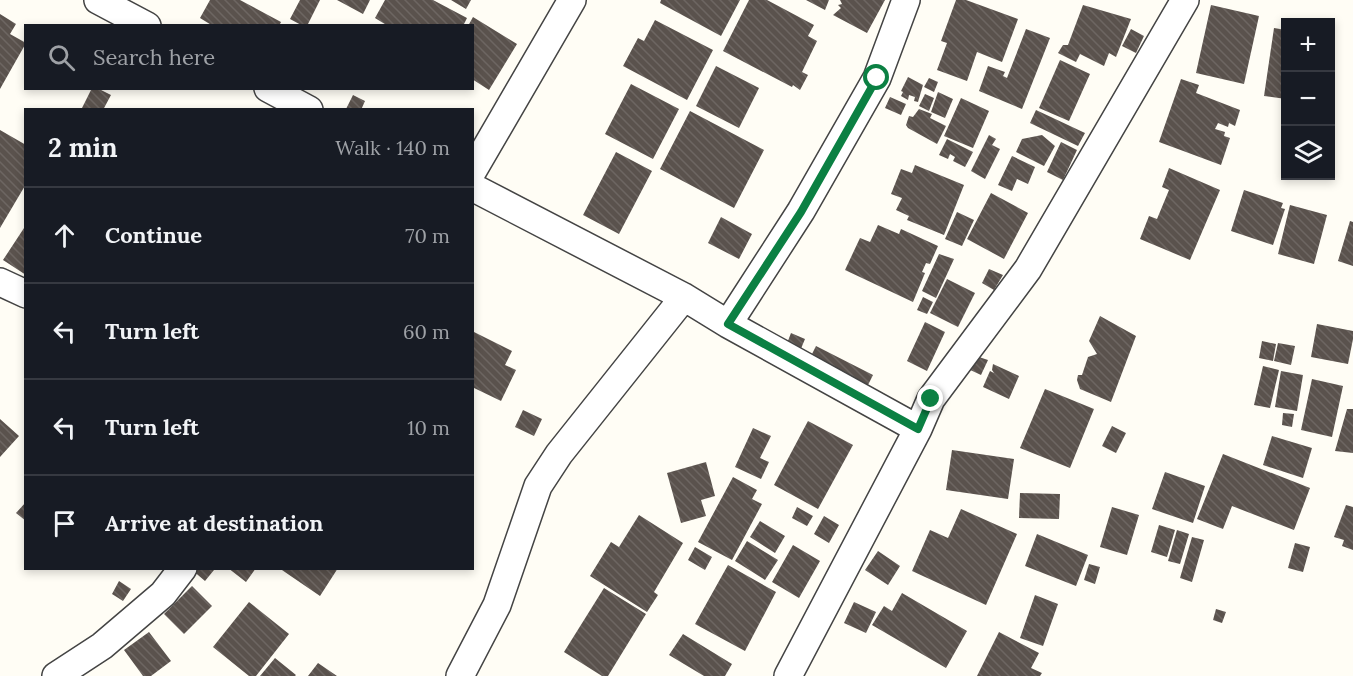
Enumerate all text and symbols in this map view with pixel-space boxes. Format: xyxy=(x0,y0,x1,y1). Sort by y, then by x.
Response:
map controls xyxy=(1281,18,1335,180)
button: + xyxy=(1281,18,1335,72)
search box xyxy=(24,24,474,90)
icon: search xyxy=(45,41,78,74)
text: Search here xyxy=(93,43,215,71)
route start xyxy=(863,64,889,90)
button: − xyxy=(1281,72,1335,126)
button: layers xyxy=(1281,126,1335,180)
text: 2 min xyxy=(48,131,118,164)
text: Walk · 140 m xyxy=(335,135,450,160)
icon: ahead xyxy=(48,219,81,252)
text: Continue xyxy=(105,221,202,249)
text: 70 m xyxy=(405,223,450,248)
icon: left xyxy=(48,315,81,348)
text: Turn left xyxy=(105,317,199,345)
text: 60 m xyxy=(403,319,450,344)
route end xyxy=(917,385,943,411)
icon: left xyxy=(48,411,81,444)
text: Turn left xyxy=(105,413,199,441)
text: 10 m xyxy=(407,415,450,440)
icon: arrive xyxy=(48,507,81,540)
text: Arrive at destination xyxy=(105,509,323,537)

